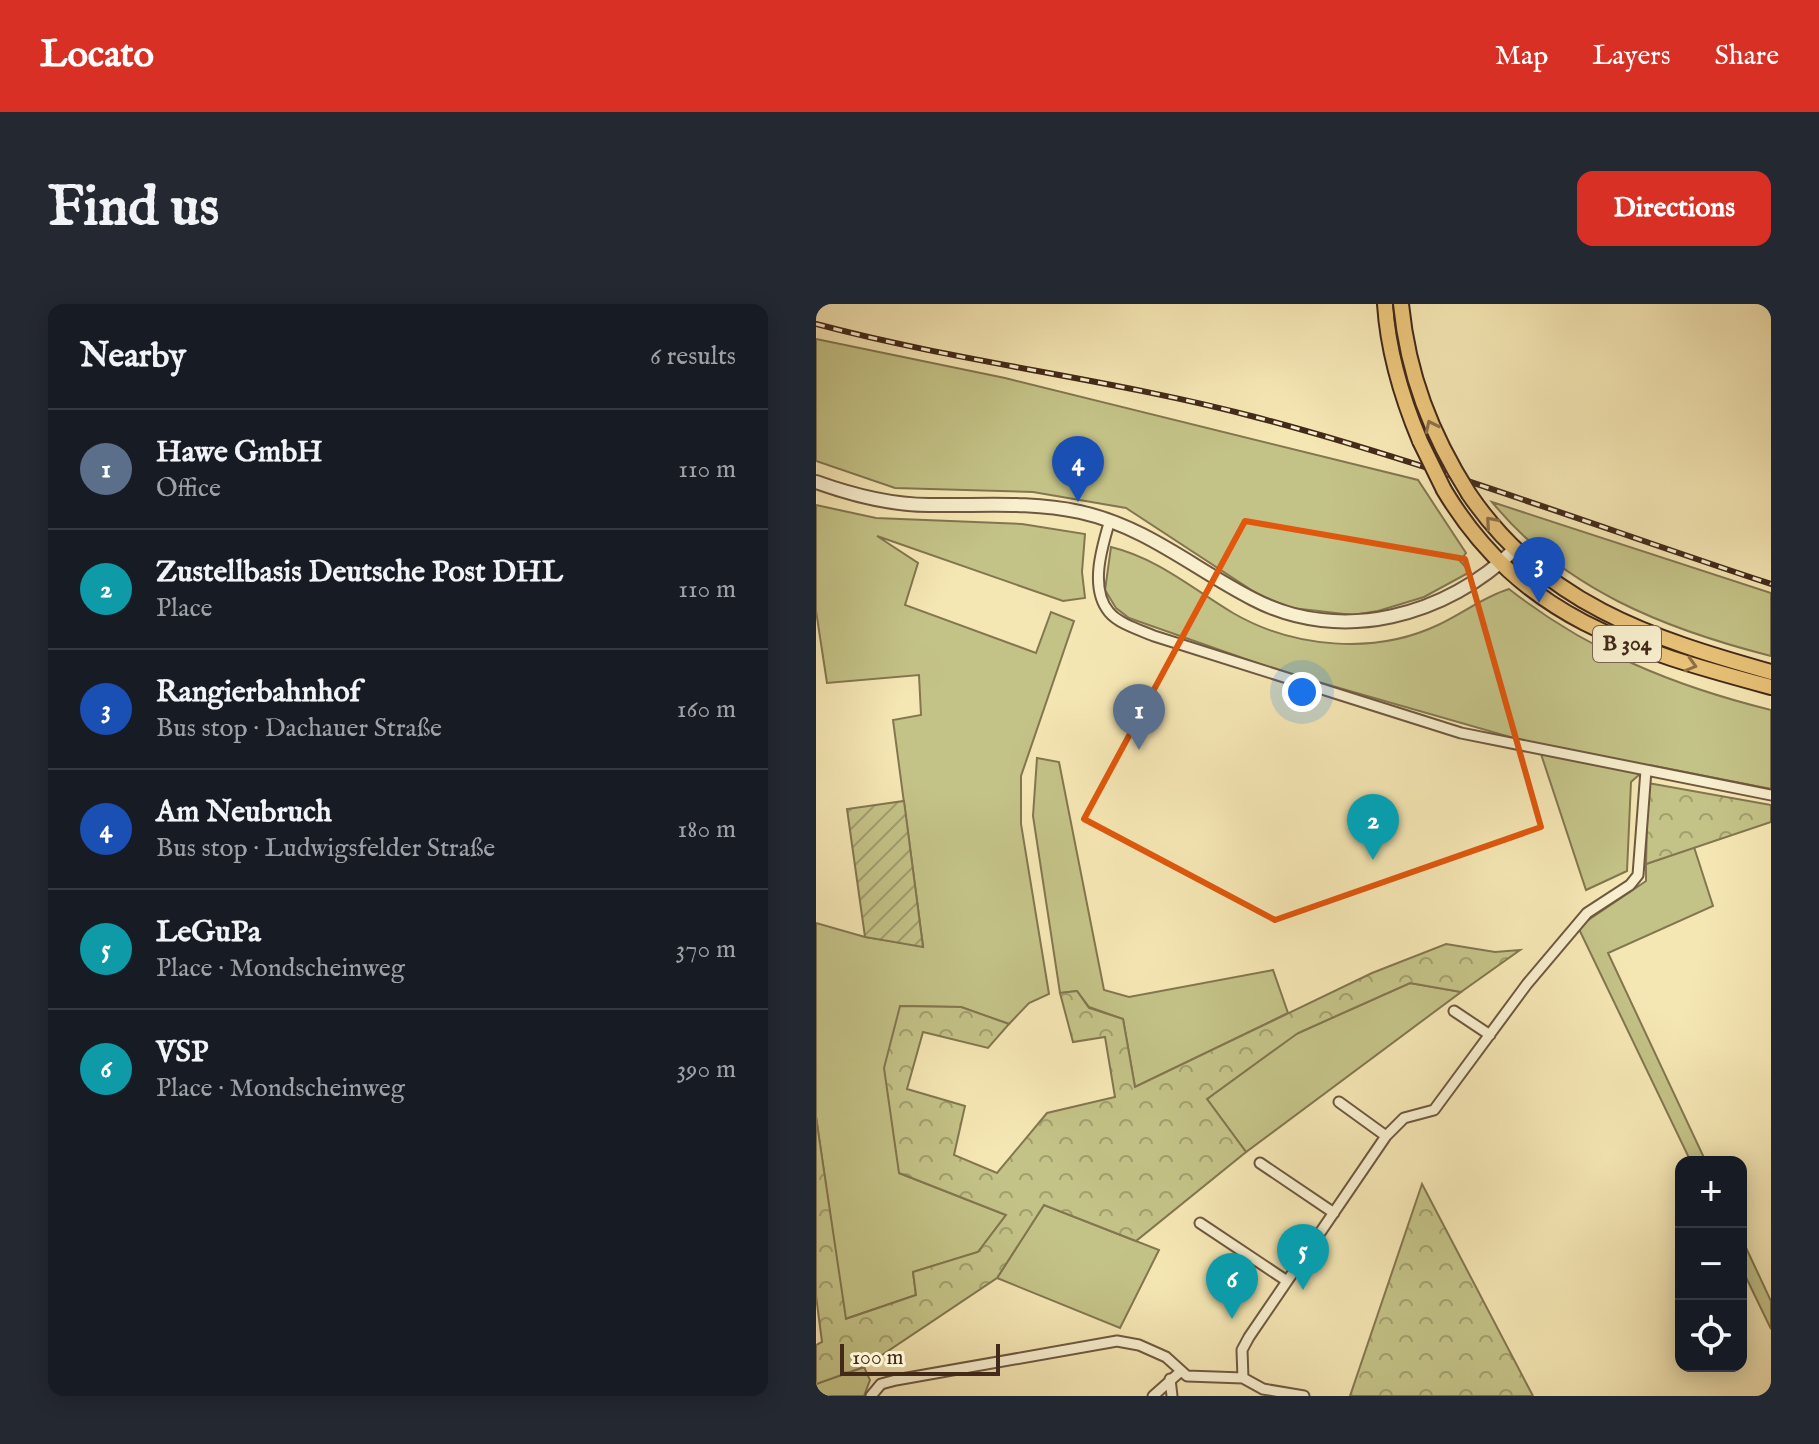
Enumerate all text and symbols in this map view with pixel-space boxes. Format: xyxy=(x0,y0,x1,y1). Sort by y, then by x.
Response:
text: Locato xyxy=(40,32,154,80)
text: Map xyxy=(1495,39,1548,74)
text: Layers xyxy=(1592,39,1671,74)
text: Share xyxy=(1715,39,1779,74)
button: Directions xyxy=(1577,171,1771,246)
text: Find us xyxy=(48,173,219,244)
text: Nearby xyxy=(80,335,186,378)
text: 6 results xyxy=(650,340,736,373)
one-way arrow xyxy=(1425,420,1441,434)
text: Hawe GmbH xyxy=(156,434,323,472)
pin: 4 xyxy=(1052,436,1104,502)
text: 1 xyxy=(101,453,111,486)
text: 110 m xyxy=(678,453,736,486)
text: Office xyxy=(156,472,221,505)
one-way arrow xyxy=(1486,517,1501,532)
pin: 3 xyxy=(1513,537,1565,603)
text: Zustellbasis Deutsche Post DHL xyxy=(156,554,563,592)
text: 2 xyxy=(100,573,112,606)
text: 110 m xyxy=(678,573,736,606)
text: Place xyxy=(156,592,212,625)
road number: B 304 xyxy=(1593,626,1661,662)
one-way arrow xyxy=(1683,656,1697,672)
your location xyxy=(1282,672,1322,712)
text: Rangierbahnhof xyxy=(156,674,360,712)
pin: 1 xyxy=(1113,684,1165,750)
text: 3 xyxy=(101,693,111,726)
text: 160 m xyxy=(677,693,736,726)
text: Bus stop · Dachauer Straße xyxy=(156,712,442,745)
text: Am Neubruch xyxy=(156,794,332,832)
pin: 2 xyxy=(1347,794,1399,860)
text: 4 xyxy=(100,813,112,846)
text: 180 m xyxy=(678,813,736,846)
text: Bus stop · Ludwigsfelder Straße xyxy=(156,832,495,865)
text: LeGuPa xyxy=(156,914,261,952)
text: 5 xyxy=(101,933,111,966)
text: 370 m xyxy=(676,933,736,966)
text: Place · Mondscheinweg xyxy=(156,952,405,985)
text: VSP xyxy=(156,1034,208,1072)
text: 6 xyxy=(101,1053,111,1086)
text: 390 m xyxy=(676,1053,736,1086)
text: Place · Mondscheinweg xyxy=(156,1072,405,1105)
map controls xyxy=(1675,1156,1747,1372)
button: + xyxy=(1675,1156,1747,1228)
pin: 5 xyxy=(1277,1224,1329,1290)
button: − xyxy=(1675,1228,1747,1300)
pin: 6 xyxy=(1206,1253,1258,1319)
button: locate xyxy=(1675,1300,1747,1372)
scale bar xyxy=(840,1340,1000,1376)
text: 100 m xyxy=(852,1344,904,1372)

